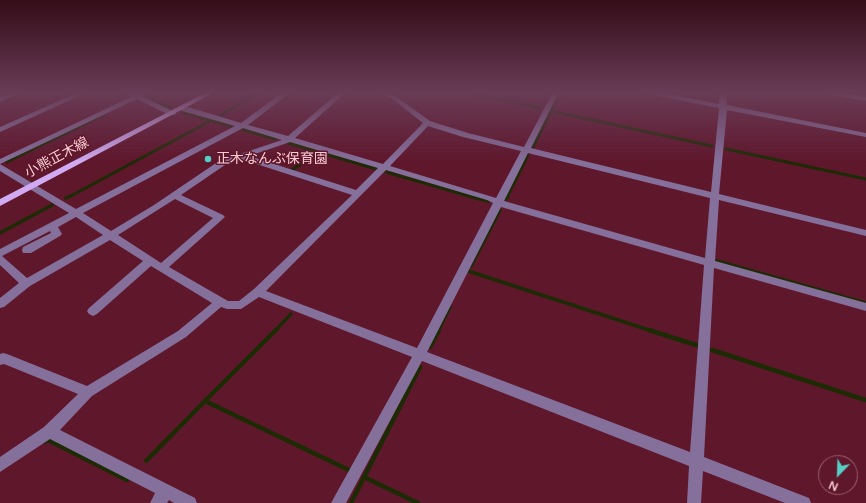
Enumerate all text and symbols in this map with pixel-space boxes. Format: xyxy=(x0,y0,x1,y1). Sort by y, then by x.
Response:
street label: 小熊正木線 xyxy=(22,134,92,182)
place label: 正木なんぶ保育園 xyxy=(216,151,328,167)
marker: 正木なんぶ保育園 xyxy=(203,154,213,164)
north arrow xyxy=(818,455,858,495)
text: N xyxy=(827,478,840,493)

